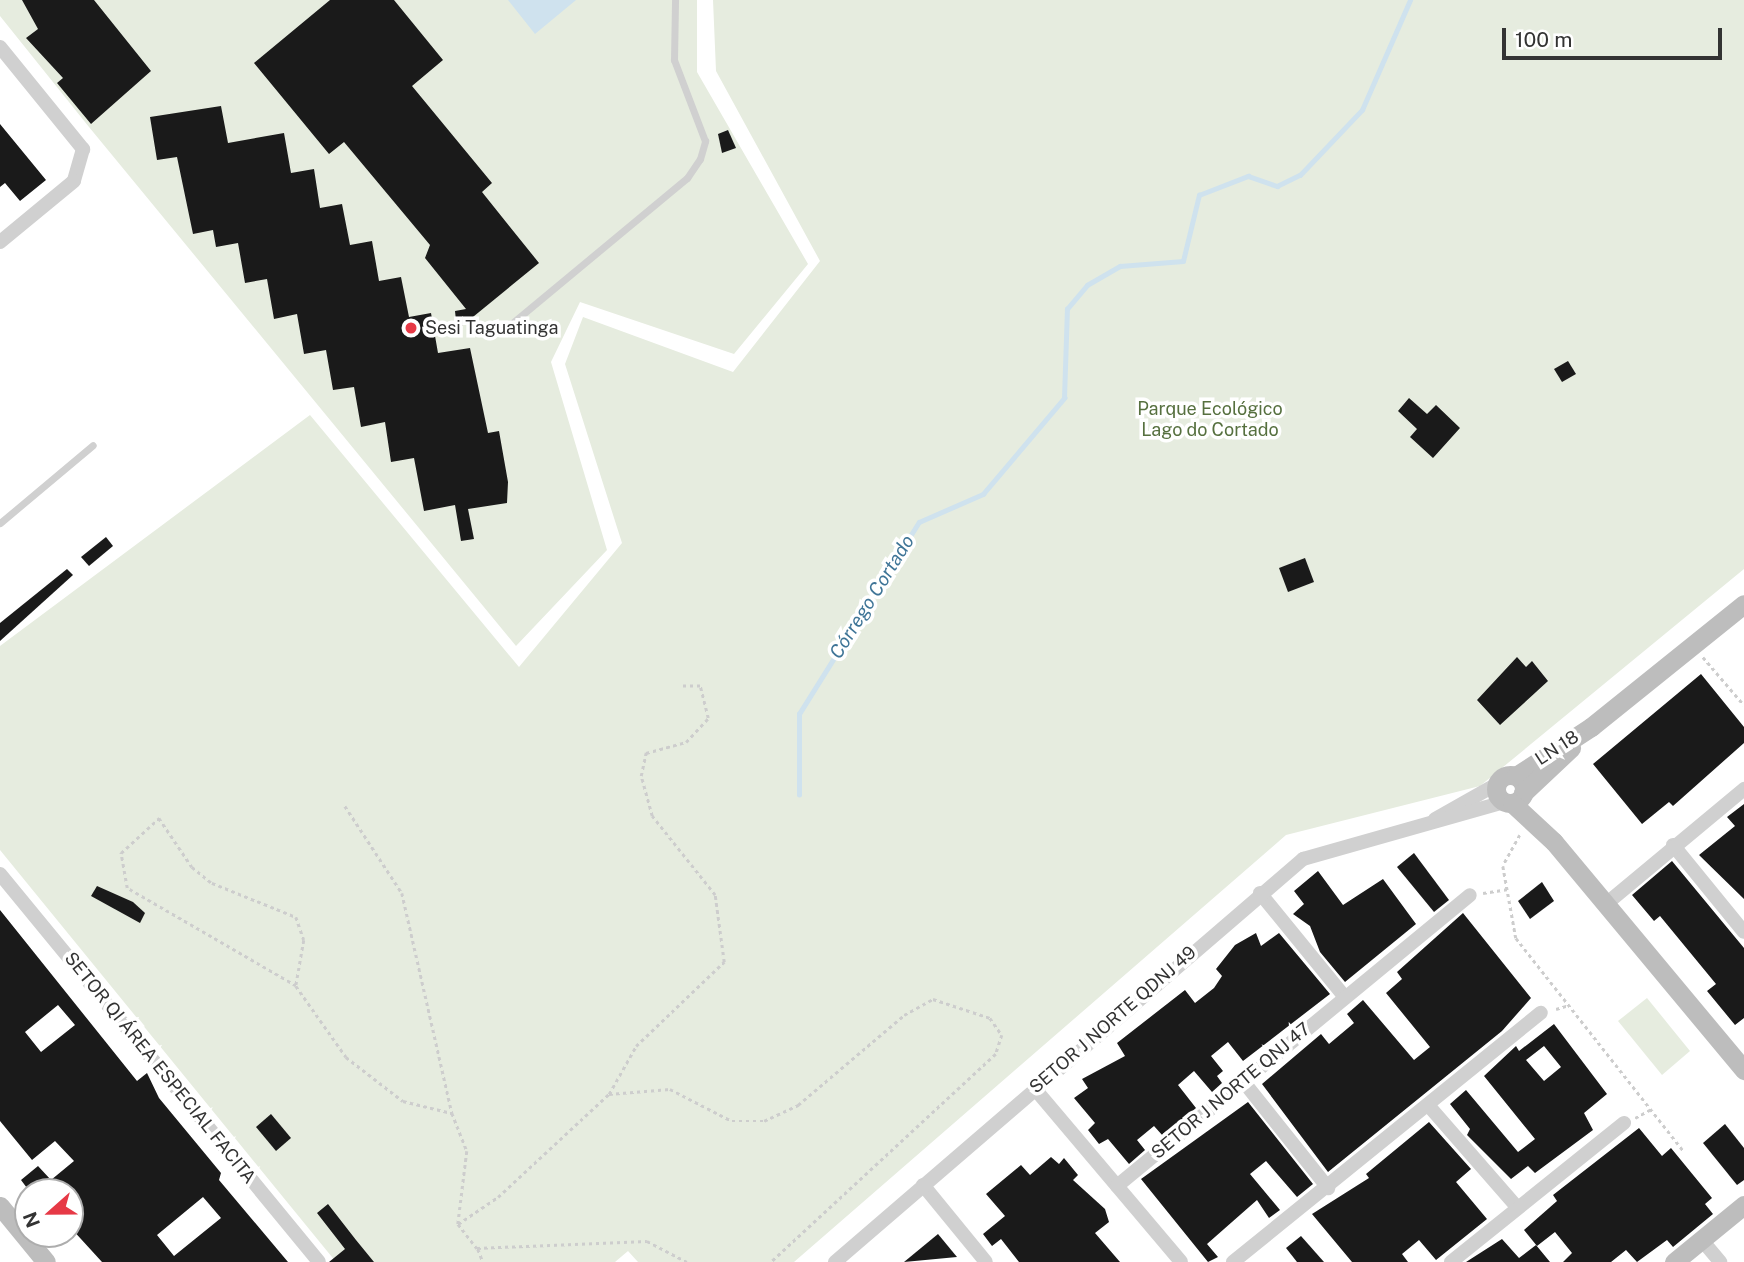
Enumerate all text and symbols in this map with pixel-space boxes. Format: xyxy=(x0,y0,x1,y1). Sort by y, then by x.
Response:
scale bar xyxy=(1506,14,1726,58)
text: 100 m xyxy=(1515,27,1572,52)
place label: Sesi Taguatinga xyxy=(425,317,559,339)
marker: Sesi Taguatinga xyxy=(403,320,419,336)
park label: Parque Ecológico Lago do Cortado xyxy=(1137,399,1283,442)
water label: Córrego Cortado xyxy=(825,531,919,663)
street label: LN 18 xyxy=(1531,726,1583,770)
street label: SETOR J NORTE QDNJ 49 xyxy=(1025,942,1201,1098)
street label: SETOR QI ÁREA ESPECIAL FACITA xyxy=(60,948,260,1188)
street label: SETOR J NORTE QNJ 47 xyxy=(1147,1018,1315,1164)
north arrow xyxy=(14,1178,84,1248)
text: N xyxy=(18,1209,44,1231)

